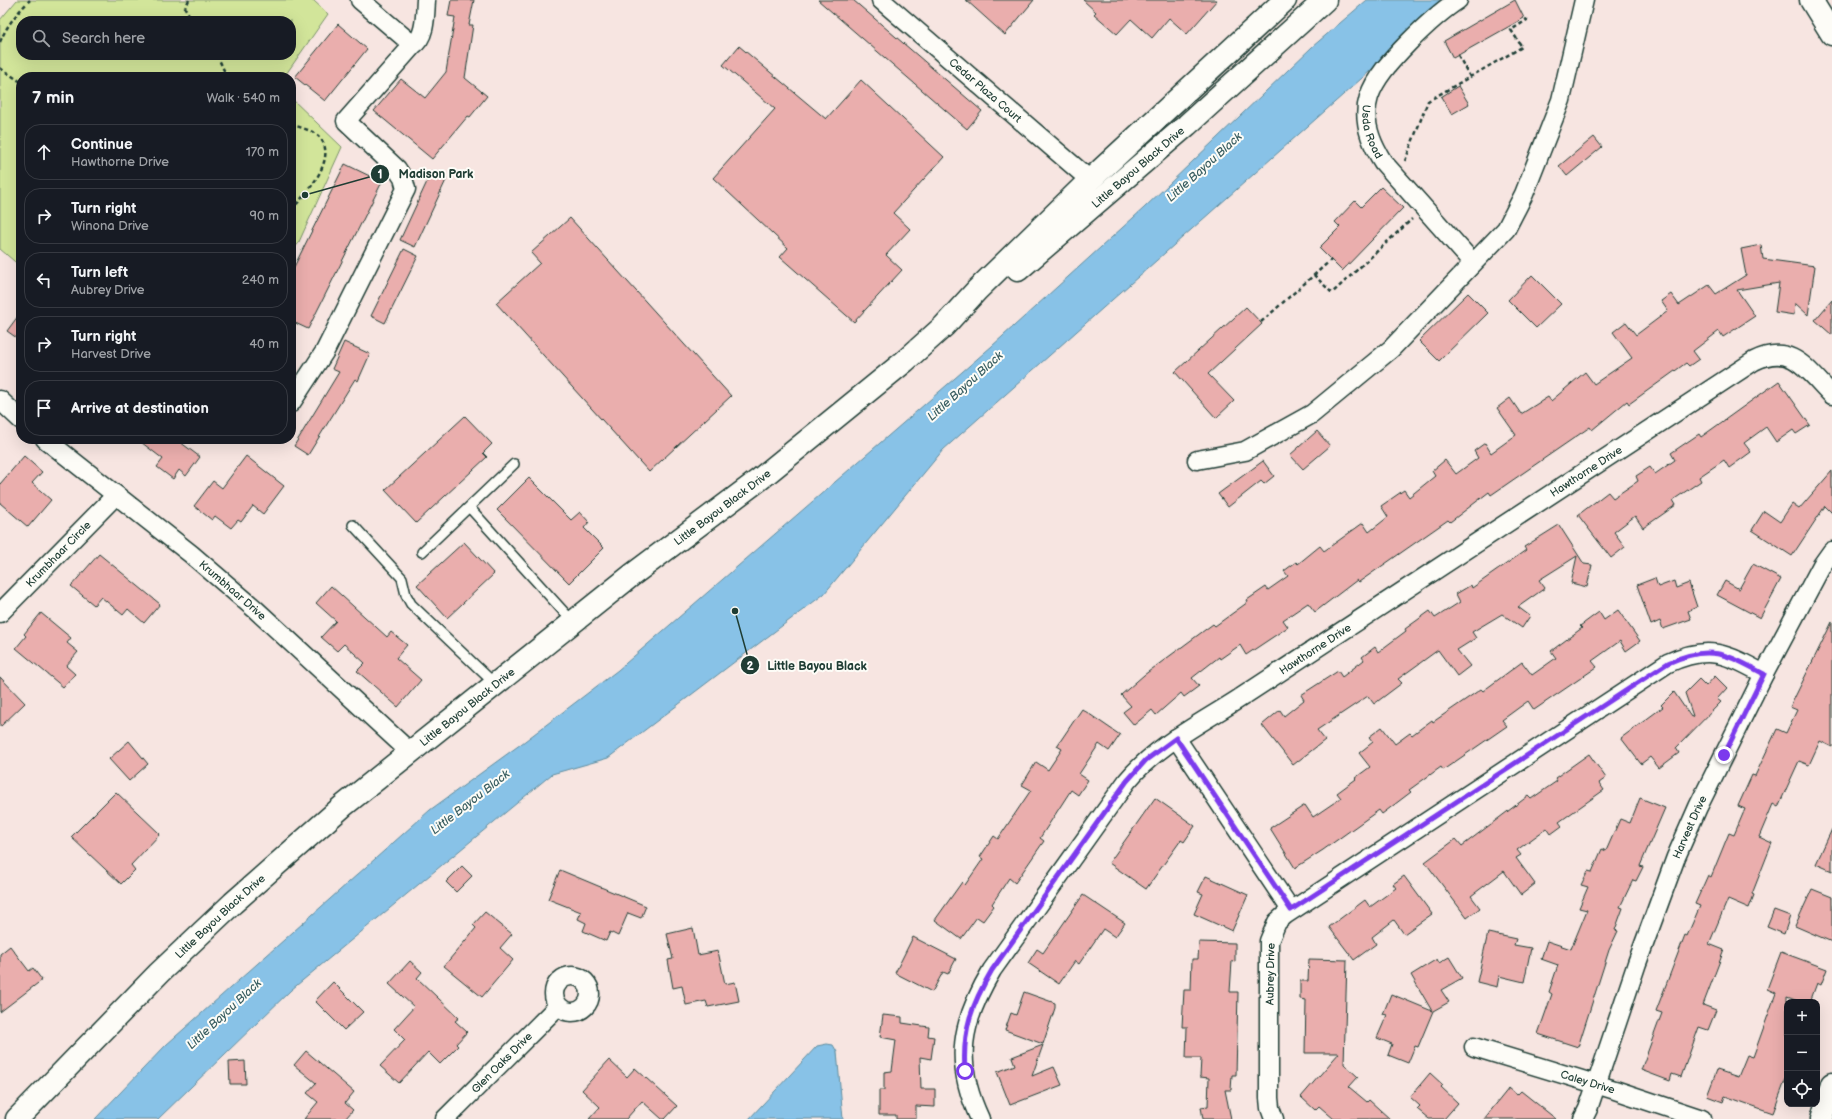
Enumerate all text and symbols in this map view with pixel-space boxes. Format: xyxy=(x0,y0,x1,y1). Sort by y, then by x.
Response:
search box xyxy=(16,16,296,60)
icon: search xyxy=(30,27,52,49)
text: Search here xyxy=(62,29,145,48)
street label: Cedar Plaza Court xyxy=(946,56,1025,126)
text: 7 min xyxy=(32,88,74,108)
text: Walk · 540 m xyxy=(206,90,280,106)
street label: Usda Road xyxy=(1359,104,1385,161)
street label: Little Bayou Black Drive xyxy=(1089,124,1187,211)
water label: Little Bayou Black xyxy=(1163,129,1246,205)
text: Continue xyxy=(71,135,133,154)
icon: ahead xyxy=(33,141,55,163)
text: 170 m xyxy=(246,144,279,160)
text: Hawthorne Drive xyxy=(71,154,169,170)
callout: Madison Park xyxy=(370,162,481,186)
text: 1 xyxy=(377,167,383,182)
text: Madison Park xyxy=(399,167,474,182)
text: Turn right xyxy=(71,199,136,218)
icon: right xyxy=(33,205,55,227)
text: 90 m xyxy=(250,208,279,224)
text: Winona Drive xyxy=(71,218,149,234)
text: Turn left xyxy=(71,263,128,282)
icon: left xyxy=(33,269,55,291)
text: 240 m xyxy=(242,272,279,288)
text: Aubrey Drive xyxy=(71,282,145,298)
text: Turn right xyxy=(71,327,136,346)
icon: right xyxy=(33,333,55,355)
text: 40 m xyxy=(249,336,279,352)
text: Harvest Drive xyxy=(71,346,151,362)
water label: Little Bayou Black xyxy=(924,348,1007,424)
icon: arrive xyxy=(33,397,55,419)
text: Arrive at destination xyxy=(71,399,209,418)
street label: Hawthorne Drive xyxy=(1548,443,1625,500)
street label: Little Bayou Black Drive xyxy=(672,467,774,548)
street label: Krumbhaar Circle xyxy=(23,518,94,590)
street label: Krumbhaar Drive xyxy=(196,558,269,623)
street label: Hawthorne Drive xyxy=(1277,621,1354,678)
callout: Little Bayou Black xyxy=(740,653,875,677)
text: 2 xyxy=(746,659,754,674)
text: Little Bayou Black xyxy=(767,659,868,674)
street label: Little Bayou Black Drive xyxy=(417,665,518,749)
route end xyxy=(1715,746,1733,764)
water label: Little Bayou Black xyxy=(428,766,514,838)
street label: Harvest Drive xyxy=(1670,793,1710,861)
street label: Little Bayou Black Drive xyxy=(173,872,268,961)
street label: Aubrey Drive xyxy=(1263,942,1278,1005)
water label: Little Bayou Black xyxy=(184,975,266,1053)
map controls xyxy=(1784,999,1820,1107)
button: + xyxy=(1784,999,1820,1035)
street label: Glen Oaks Drive xyxy=(469,1029,535,1096)
button: − xyxy=(1784,1035,1820,1071)
route start xyxy=(956,1062,974,1080)
street label: Caley Drive xyxy=(1559,1068,1617,1097)
button: locate xyxy=(1784,1071,1820,1107)

